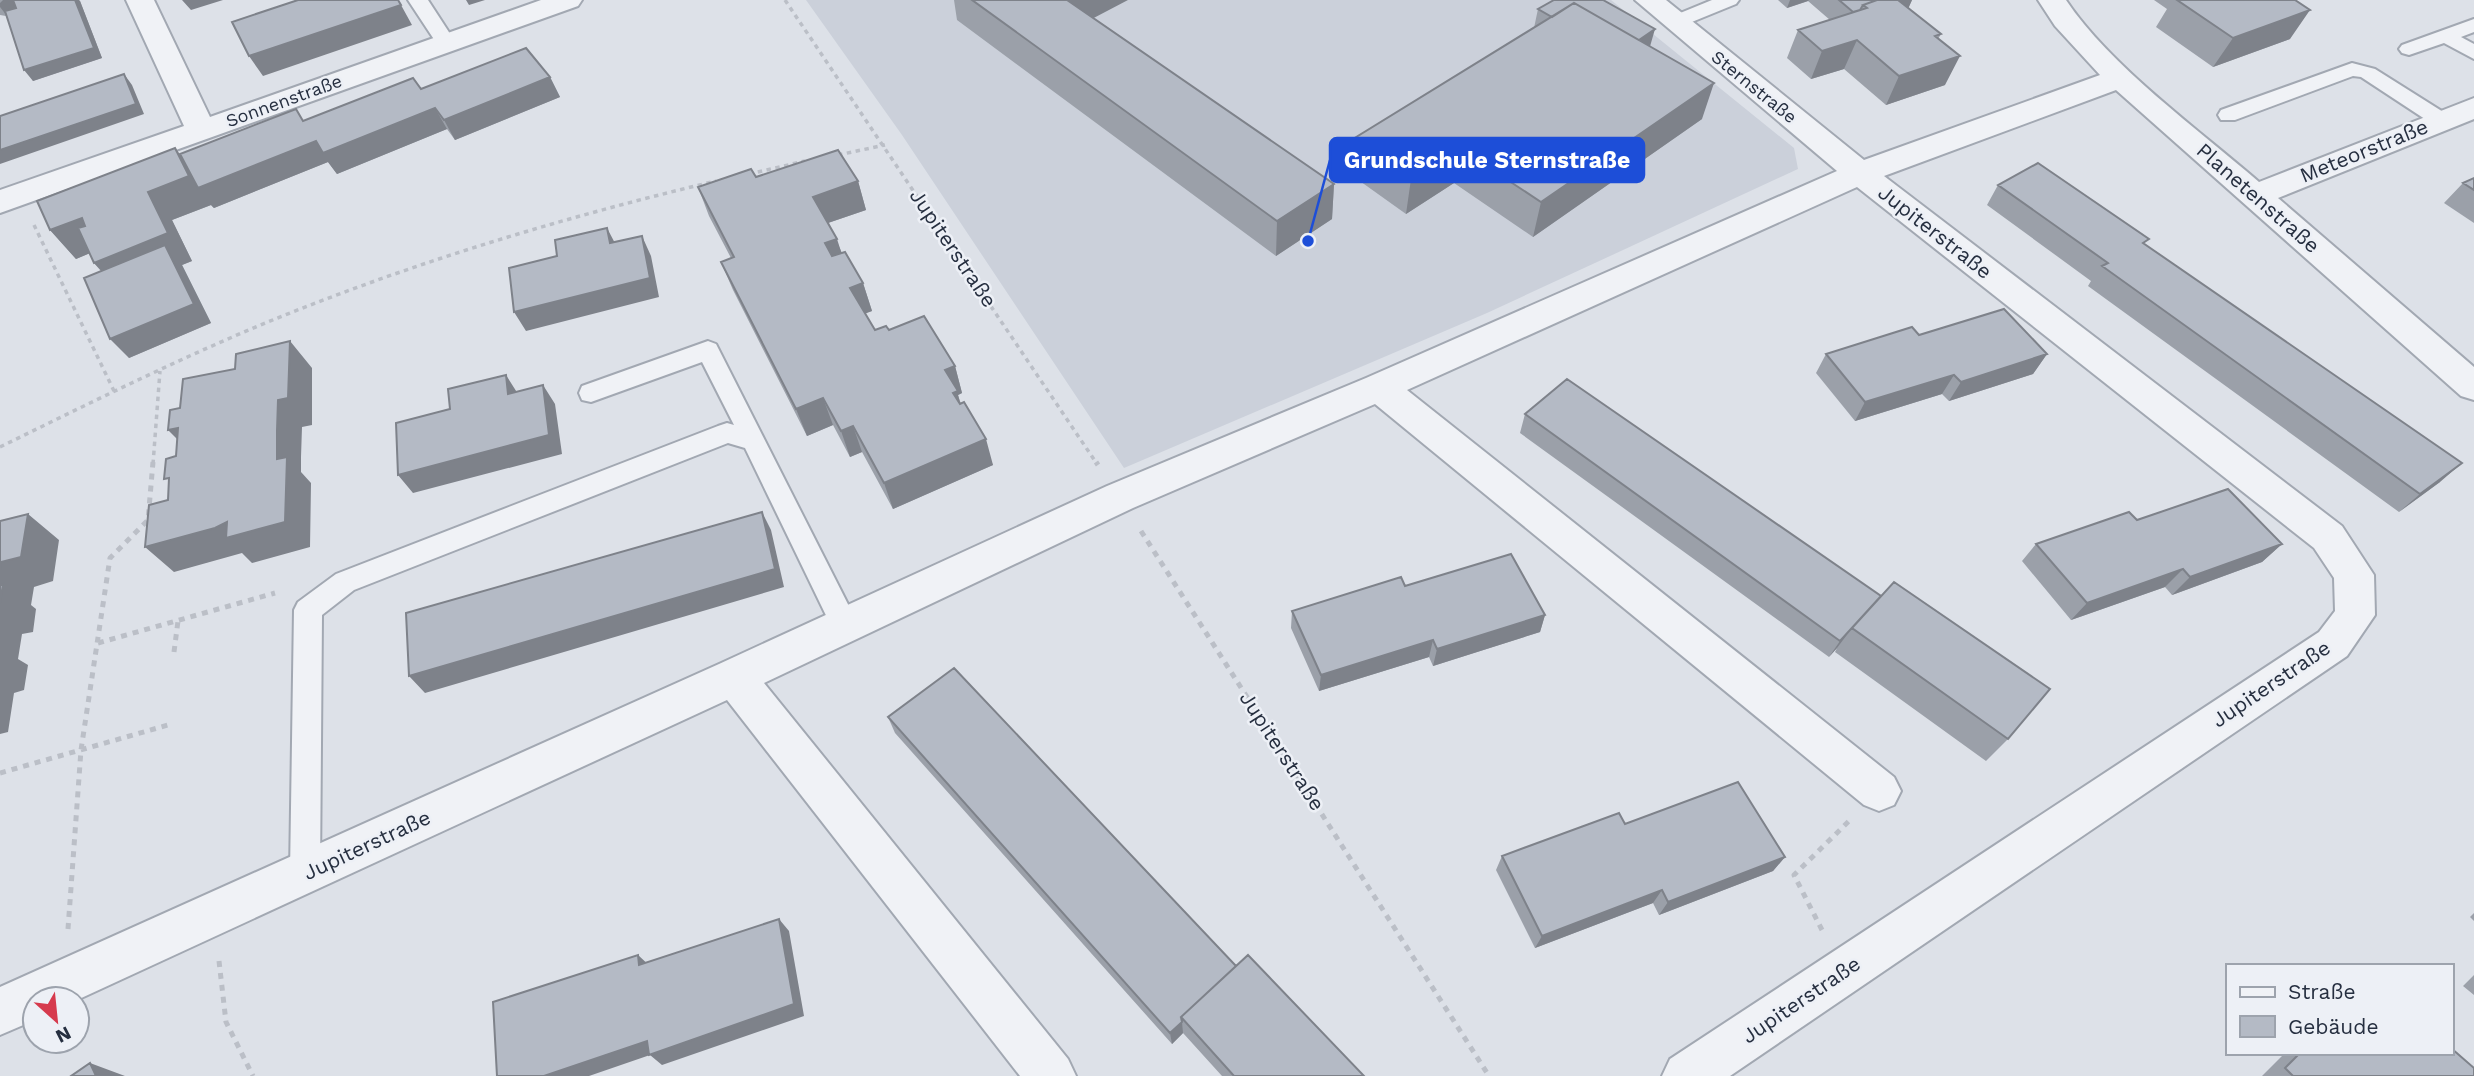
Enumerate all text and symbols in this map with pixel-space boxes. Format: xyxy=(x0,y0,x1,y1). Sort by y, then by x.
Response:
street label: Sternstraße xyxy=(1707,46,1801,127)
street label: Sonnenstraße xyxy=(223,70,345,131)
street label: Meteorstraße xyxy=(2296,113,2432,188)
street label: Planetenstraße xyxy=(2192,137,2325,258)
callout: Grundschule Sternstraße xyxy=(1330,138,1644,182)
text: Grundschule Sternstraße xyxy=(1344,147,1630,174)
street label: Jupiterstraße xyxy=(1873,179,1997,284)
street label: Jupiterstraße xyxy=(905,184,1002,312)
street label: Jupiterstraße xyxy=(2207,635,2335,732)
street label: Jupiterstraße xyxy=(1234,686,1330,815)
street label: Jupiterstraße xyxy=(299,804,434,885)
street label: Jupiterstraße xyxy=(1737,951,1865,1048)
legend xyxy=(2226,964,2453,1055)
text: Straße xyxy=(2288,979,2356,1004)
north arrow xyxy=(21,985,91,1055)
text: Gebäude xyxy=(2288,1014,2379,1039)
text: N xyxy=(52,1021,75,1048)

